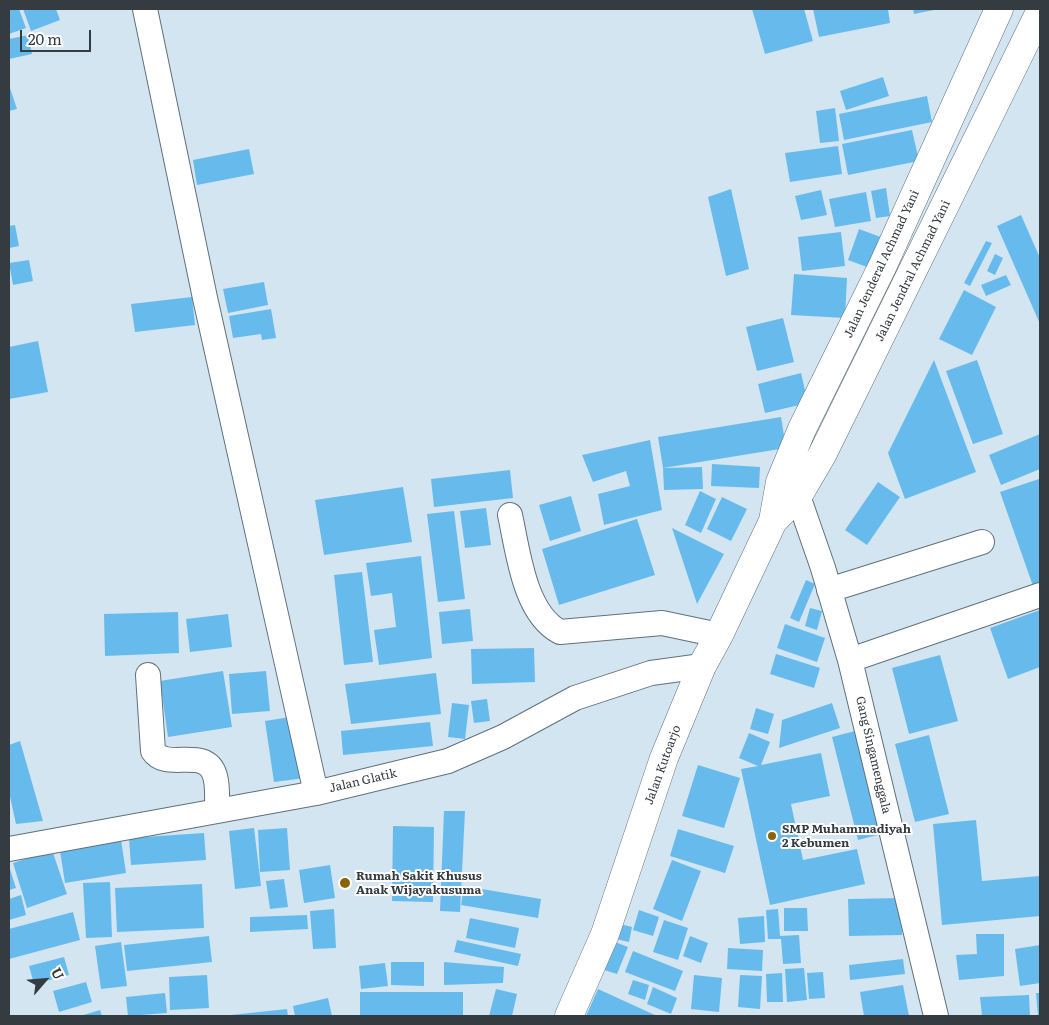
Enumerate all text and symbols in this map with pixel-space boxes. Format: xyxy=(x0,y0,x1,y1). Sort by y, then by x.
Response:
scale bar xyxy=(22,20,94,52)
text: 20 m xyxy=(28,27,62,50)
street label: Jalan Jenderal Achmad Yani xyxy=(841,188,923,340)
street label: Jalan Jendral Achmad Yani xyxy=(872,198,954,344)
street label: Gang Singamenggala xyxy=(852,695,894,815)
street label: Jalan Kutoarjo xyxy=(642,723,684,807)
street label: Jalan Glatik xyxy=(328,766,398,796)
place label: SMP Muhammadiyah 2 Kebumen xyxy=(782,822,911,850)
marker: SMP Muhammadiyah 2 Kebumen xyxy=(766,830,778,842)
place label: Rumah Sakit Khusus Anak Wijayakusuma xyxy=(356,869,482,897)
marker: Rumah Sakit Khusus Anak Wijayakusuma xyxy=(338,876,352,890)
north arrow xyxy=(20,955,70,1005)
text: U xyxy=(47,964,70,983)

